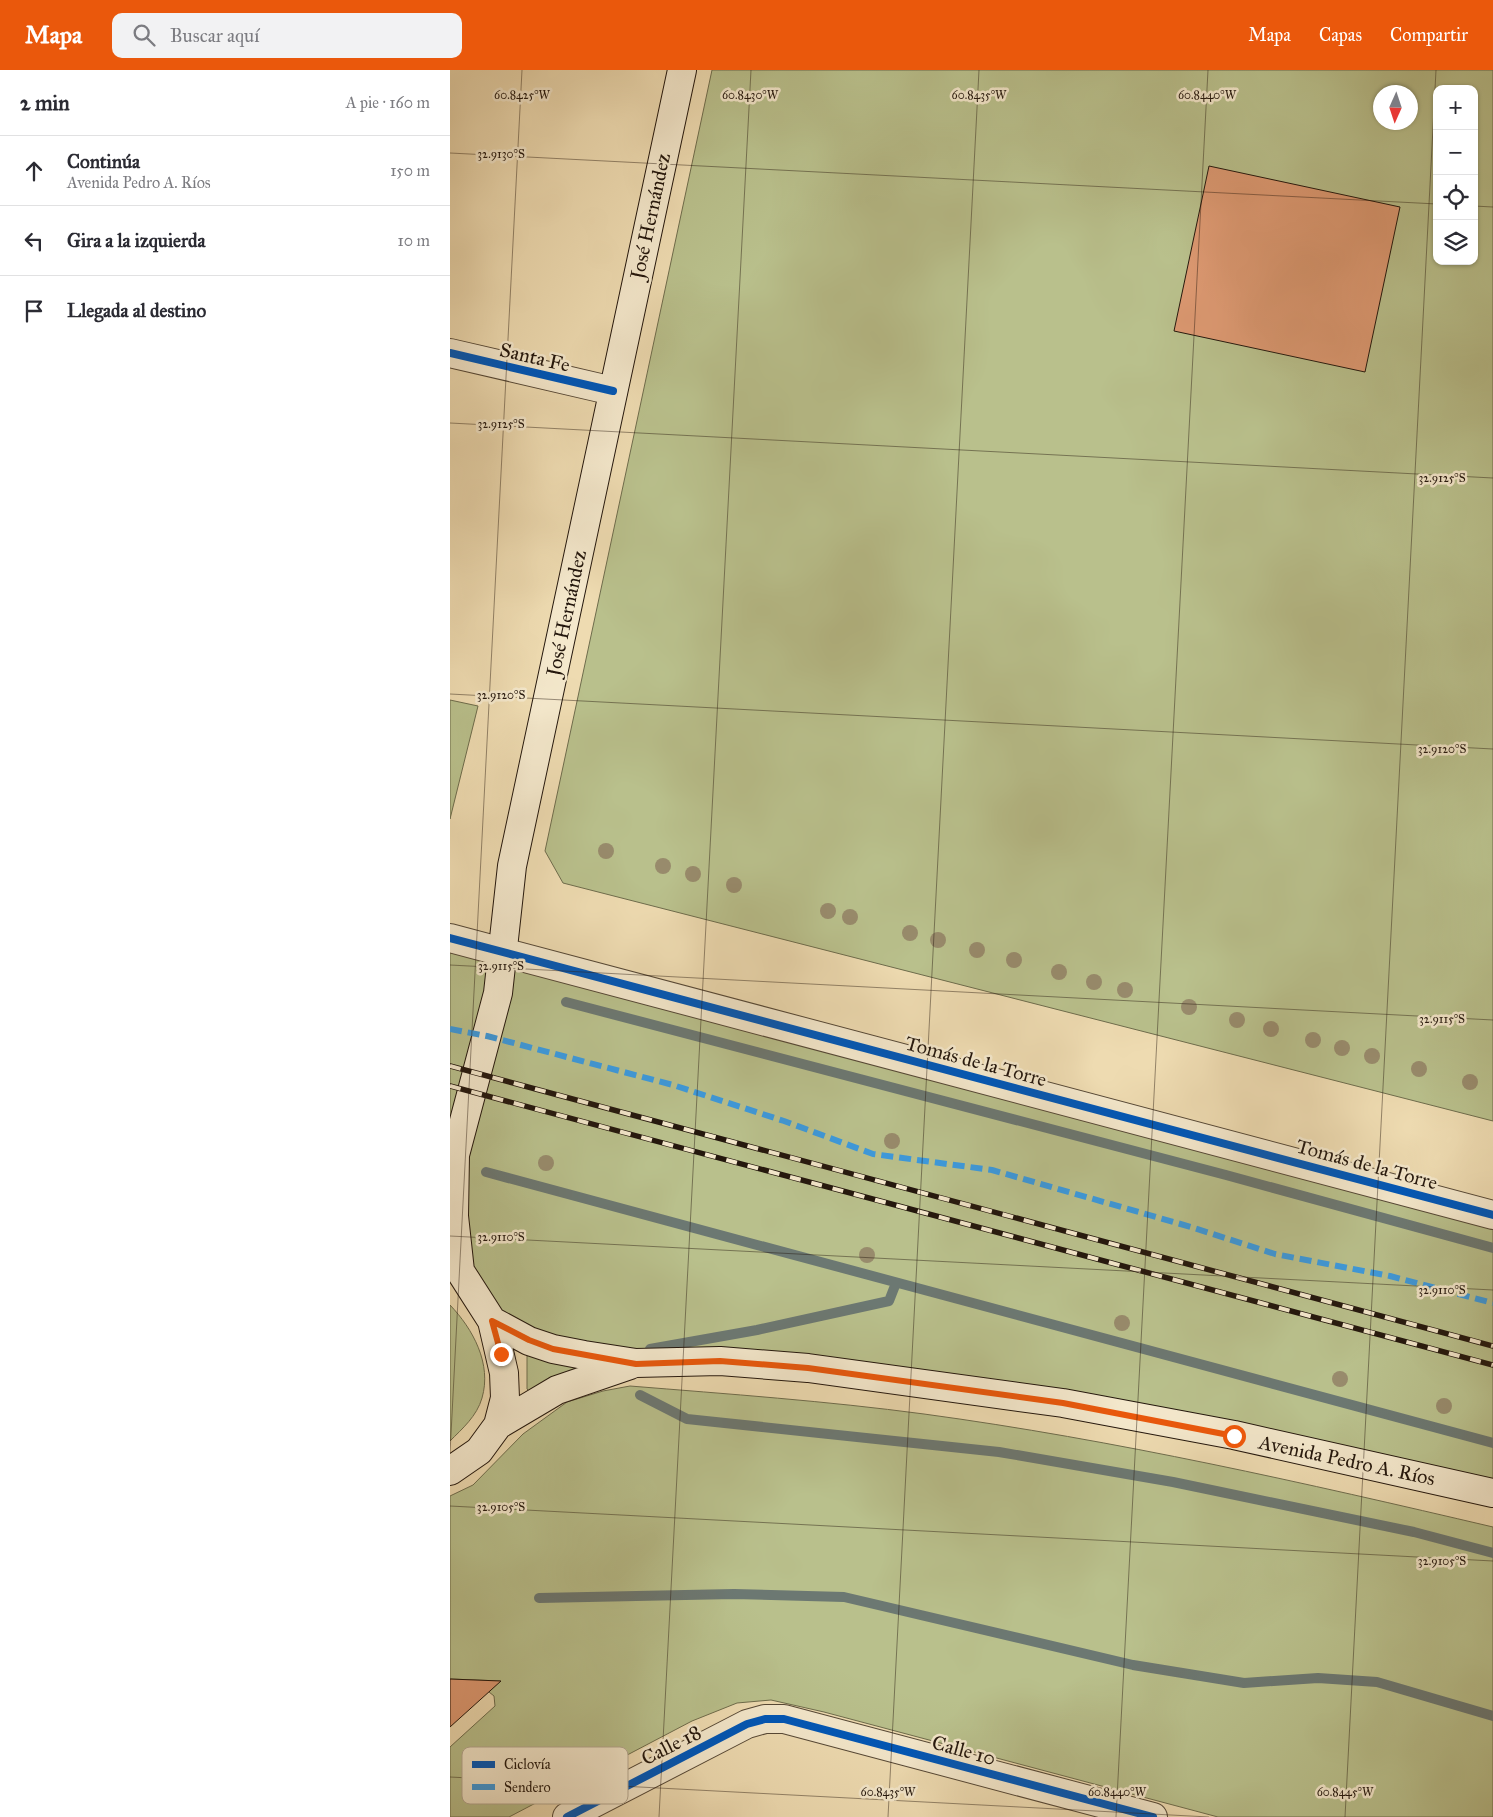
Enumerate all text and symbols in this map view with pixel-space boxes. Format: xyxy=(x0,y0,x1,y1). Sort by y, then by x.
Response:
search box xyxy=(112,13,462,58)
text: Mapa xyxy=(25,20,82,50)
icon: search xyxy=(130,21,158,49)
text: Buscar aquí xyxy=(170,24,259,47)
text: Mapa xyxy=(1248,24,1291,46)
text: Capas xyxy=(1319,24,1362,46)
text: Compartir xyxy=(1390,24,1468,46)
north arrow xyxy=(1373,85,1418,130)
map controls xyxy=(1433,85,1478,265)
button: + xyxy=(1433,85,1478,130)
text: 60.8425°W xyxy=(494,88,551,102)
text: 60.8430°W xyxy=(722,88,779,102)
text: 60.8435°W xyxy=(952,88,1007,102)
text: 60.8440°W xyxy=(1178,88,1237,102)
text: 2 min xyxy=(20,90,70,116)
text: A pie · 160 m xyxy=(346,93,430,112)
button: − xyxy=(1433,130,1478,175)
text: 32.9130°S xyxy=(477,147,525,161)
text: Continúa xyxy=(67,150,140,173)
street label: José Hernández xyxy=(624,151,676,283)
icon: ahead xyxy=(20,157,48,185)
text: 150 m xyxy=(390,161,430,180)
text: Avenida Pedro A. Ríos xyxy=(67,173,211,192)
button: locate xyxy=(1433,175,1478,220)
button: layers xyxy=(1433,220,1478,265)
icon: left xyxy=(20,227,48,255)
text: Gira a la izquierda xyxy=(67,229,206,252)
text: 10 m xyxy=(398,231,430,250)
icon: arrive xyxy=(20,297,48,325)
text: Llegada al destino xyxy=(67,299,206,322)
street label: Santa Fe xyxy=(497,337,573,377)
text: 32.9125°S xyxy=(477,417,525,431)
text: 32.9125°S xyxy=(1418,471,1466,485)
street label: José Hernández xyxy=(540,548,592,680)
text: 32.9120°S xyxy=(477,688,525,702)
text: 32.9120°S xyxy=(1418,742,1466,756)
text: 32.9115°S xyxy=(478,959,524,973)
text: 32.9115°S xyxy=(1419,1012,1465,1026)
street label: Tomás de la Torre xyxy=(903,1031,1049,1091)
street label: Tomás de la Torre xyxy=(1294,1134,1440,1194)
text: 32.9110°S xyxy=(477,1230,525,1244)
text: 32.9110°S xyxy=(1418,1283,1466,1297)
route end xyxy=(490,1343,513,1366)
route start xyxy=(1223,1425,1246,1448)
street label: Avenida Pedro A. Ríos xyxy=(1256,1429,1437,1490)
text: 32.9105°S xyxy=(477,1500,525,1514)
text: 32.9105°S xyxy=(1418,1554,1466,1568)
street label: Calle 18 xyxy=(637,1720,705,1770)
street label: Calle 10 xyxy=(930,1730,998,1770)
legend xyxy=(462,1747,628,1804)
text: Ciclovía xyxy=(504,1756,551,1773)
text: Sendero xyxy=(504,1779,551,1796)
text: 60.8435°W xyxy=(861,1785,916,1799)
text: 60.8440°W xyxy=(1088,1785,1147,1799)
text: 60.8445°W xyxy=(1317,1785,1374,1799)

